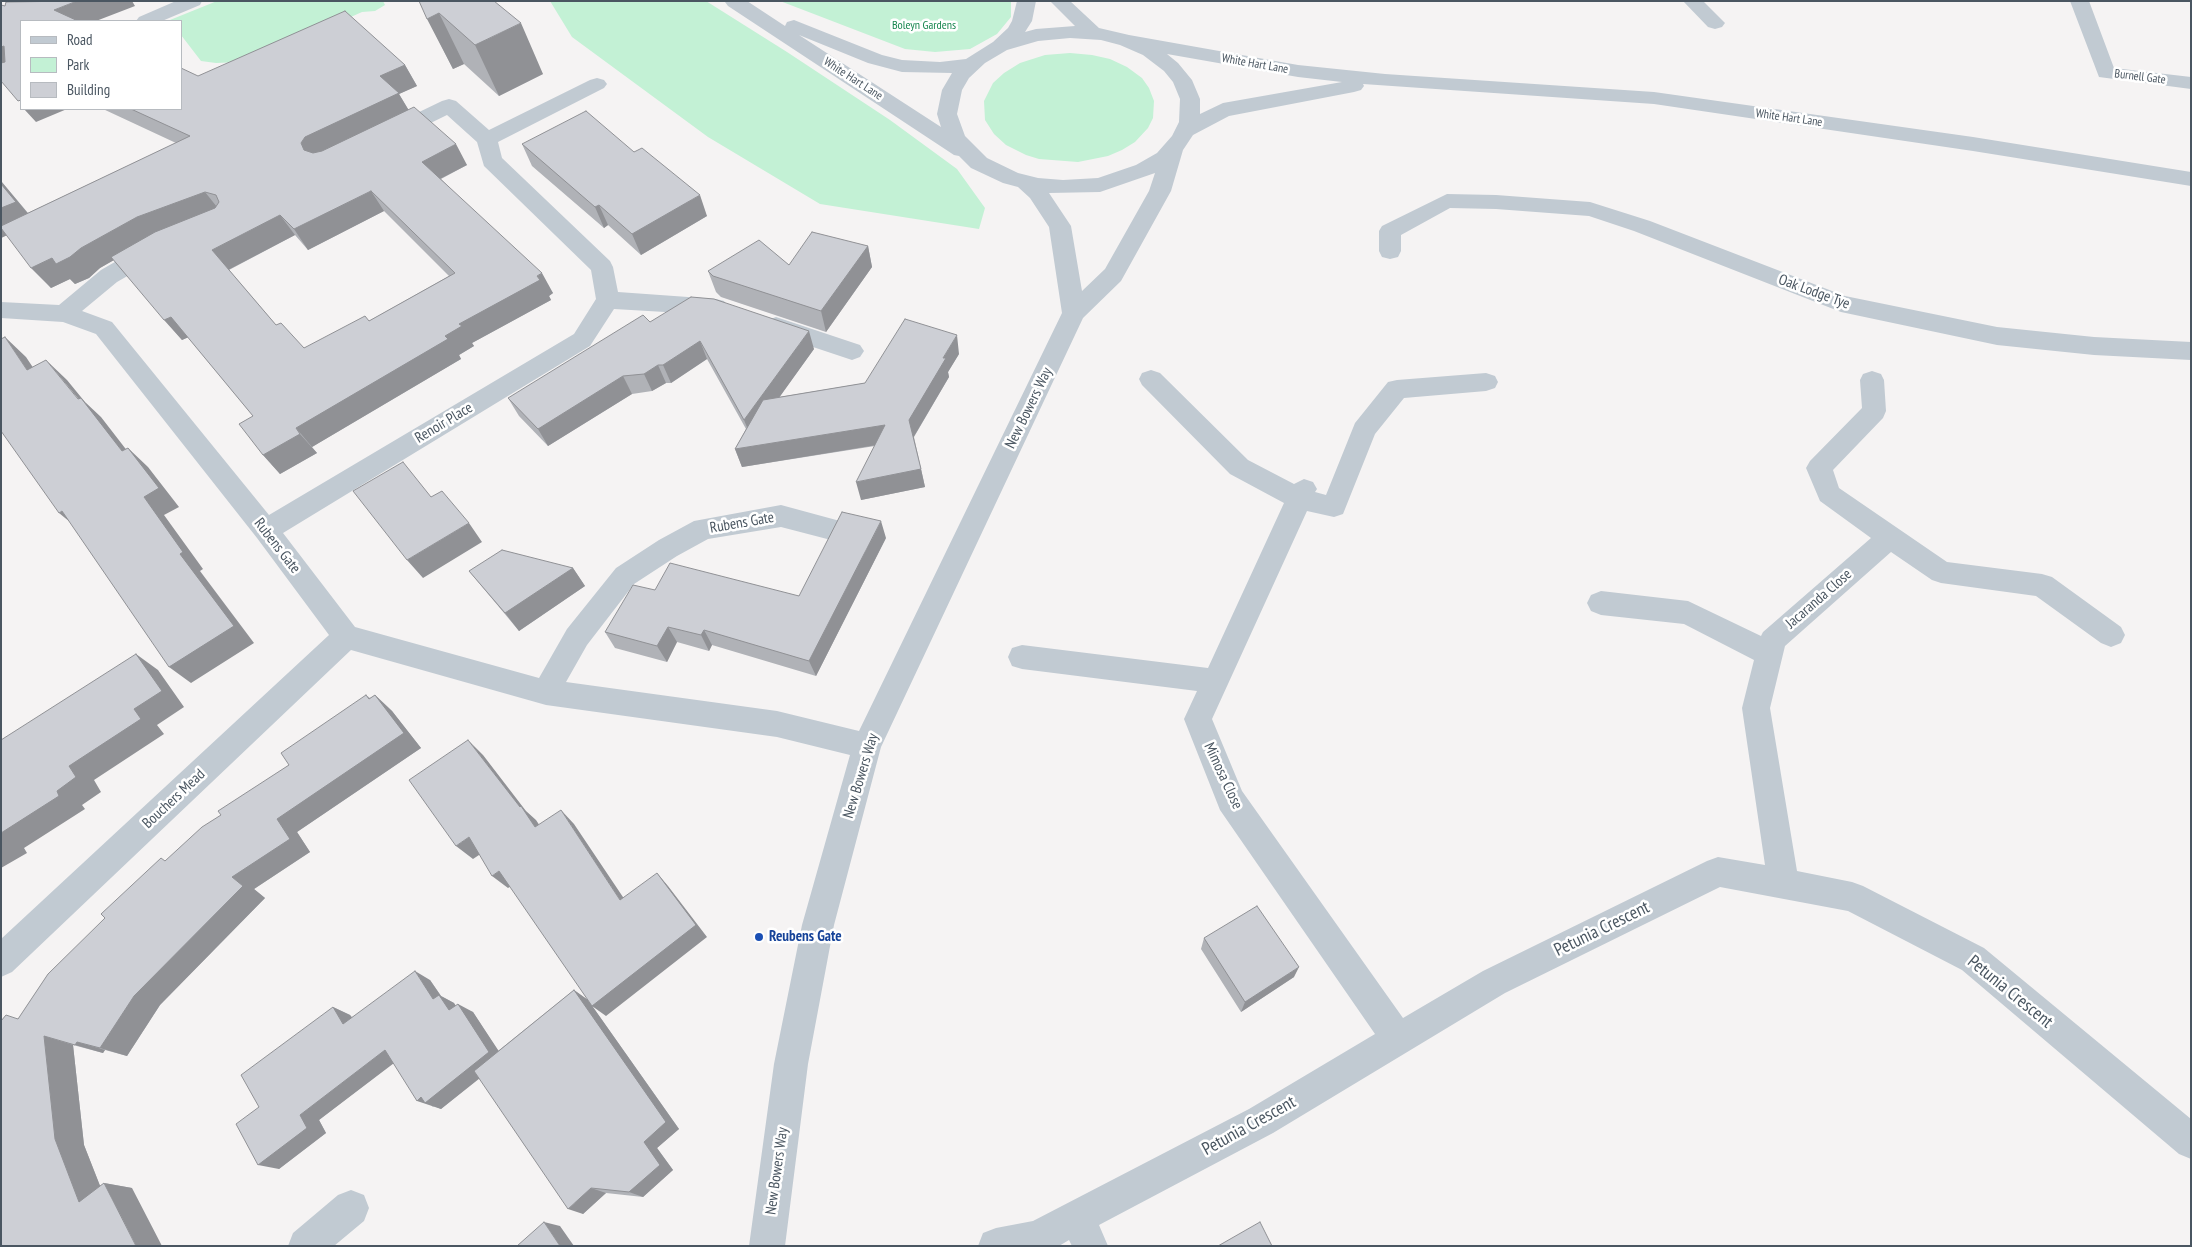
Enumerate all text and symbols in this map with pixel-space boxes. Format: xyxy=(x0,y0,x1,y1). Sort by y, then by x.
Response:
park label: Boleyn Gardens xyxy=(892,19,956,33)
legend xyxy=(20,20,182,110)
text: Road xyxy=(67,30,93,49)
street label: White Hart Lane xyxy=(1221,51,1289,77)
text: Park xyxy=(67,55,89,74)
street label: White Hart Lane xyxy=(821,55,885,103)
street label: Burnell Gate xyxy=(2114,67,2166,87)
text: Building xyxy=(67,80,110,99)
street label: White Hart Lane xyxy=(1755,106,1823,130)
street label: Oak Lodge Tye xyxy=(1776,271,1852,313)
street label: New Bowers Way xyxy=(1002,364,1056,452)
street label: Renoir Place xyxy=(412,399,476,447)
street label: Rubens Gate xyxy=(709,509,775,537)
street label: Rubens Gate xyxy=(250,515,304,577)
street label: Jacaranda Close xyxy=(1782,565,1856,633)
street label: New Bowers Way xyxy=(840,731,882,821)
street label: Mimosa Close xyxy=(1200,740,1246,812)
street label: Bouchers Mead xyxy=(139,766,209,832)
street label: Petunia Crescent xyxy=(1551,897,1653,961)
place label: Reubens Gate xyxy=(769,928,842,946)
marker: Reubens Gate xyxy=(753,931,765,943)
street label: Petunia Crescent xyxy=(1963,951,2057,1033)
street label: Petunia Crescent xyxy=(1199,1091,1299,1161)
street label: New Bowers Way xyxy=(762,1126,792,1216)

